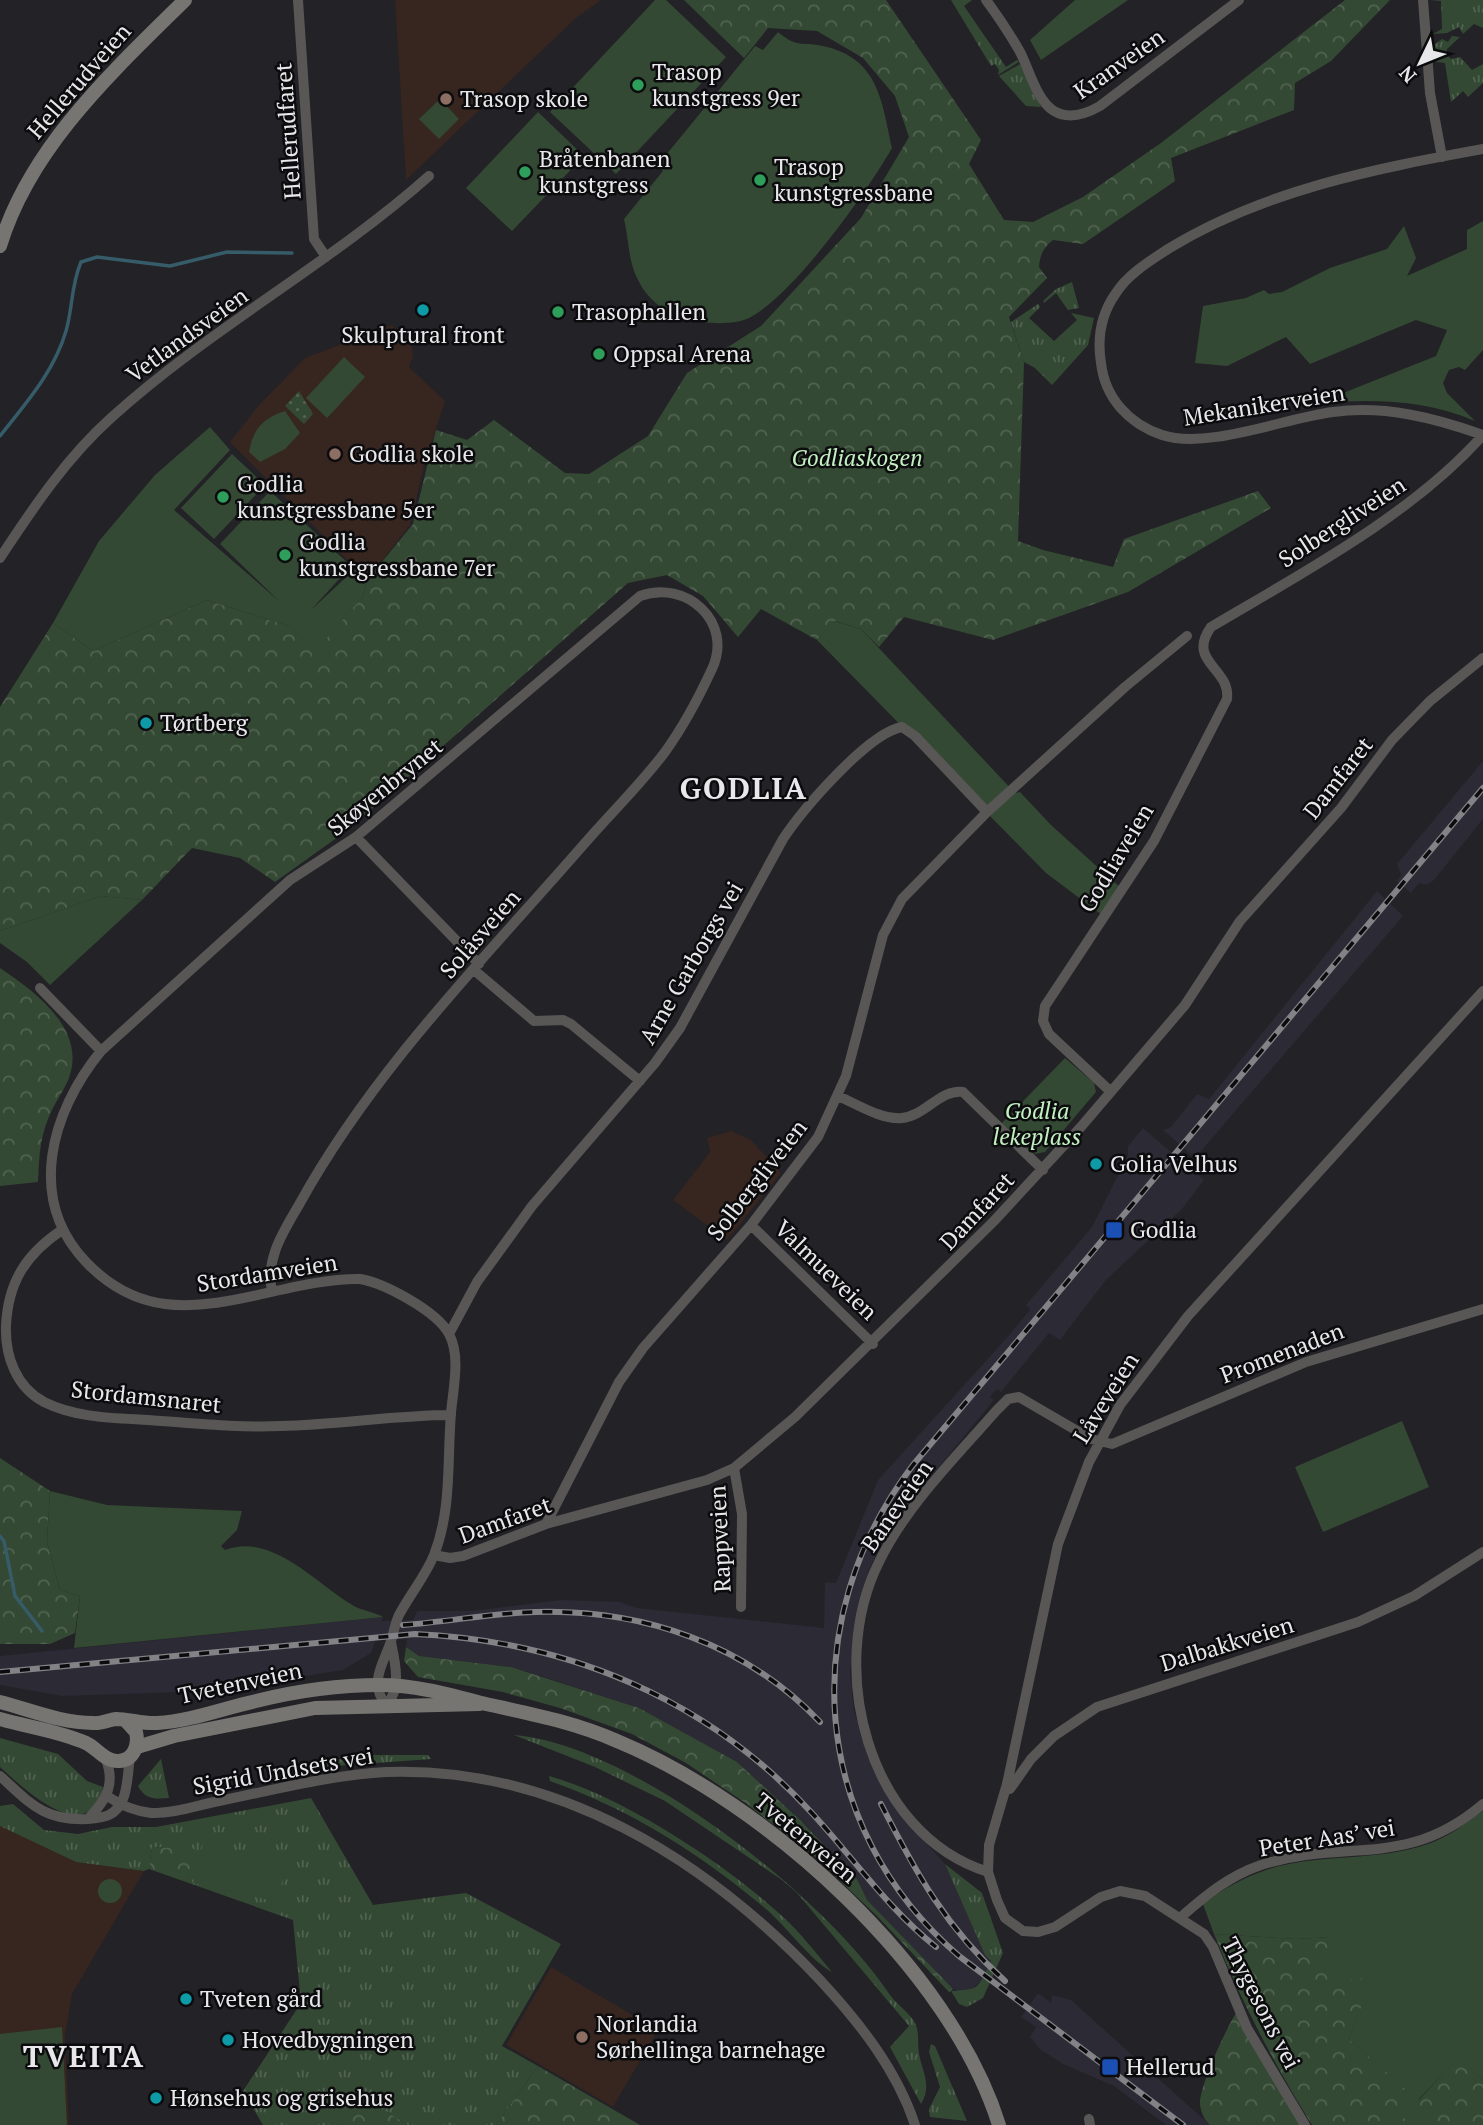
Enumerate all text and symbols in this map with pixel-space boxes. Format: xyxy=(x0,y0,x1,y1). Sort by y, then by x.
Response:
street label: Hellerudveien xyxy=(20,16,138,145)
street label: Kranveien xyxy=(1067,21,1170,106)
north arrow xyxy=(1385,28,1455,98)
place label: Trasop kunstgress 9er xyxy=(652,56,800,113)
street label: Hellerudfaret xyxy=(267,61,308,200)
text: N xyxy=(1393,61,1421,89)
marker: Trasop kunstgress 9er xyxy=(630,77,646,93)
place label: Trasop skole xyxy=(460,83,588,114)
marker: Trasop skole xyxy=(438,91,454,107)
place label: Bråtenbanen kunstgress xyxy=(539,143,671,200)
place label: Trasop kunstgressbane xyxy=(774,151,933,208)
marker: Bråtenbanen kunstgress xyxy=(517,164,533,180)
marker: Trasop kunstgressbane xyxy=(752,172,768,188)
street label: Vetlandsveien xyxy=(119,280,254,389)
place label: Trasophallen xyxy=(572,296,706,327)
marker: Skulptural front xyxy=(415,302,431,318)
marker: Trasophallen xyxy=(550,304,566,320)
place label: Skulptural front xyxy=(341,319,505,350)
place label: Oppsal Arena xyxy=(613,338,751,369)
marker: Oppsal Arena xyxy=(591,346,607,362)
street label: Mekanikerveien xyxy=(1181,376,1347,433)
place label: Godlia skole xyxy=(349,438,474,469)
park label: Godliaskogen xyxy=(791,442,923,473)
marker: Godlia skole xyxy=(327,446,343,462)
place label: Godlia kunstgressbane 5er xyxy=(237,468,434,525)
street label: Solbergliveien xyxy=(1272,469,1412,574)
marker: Godlia kunstgressbane 5er xyxy=(215,489,231,505)
place label: Godlia kunstgressbane 7er xyxy=(299,526,495,583)
marker: Godlia kunstgressbane 7er xyxy=(277,547,293,563)
place label: Tørtberg xyxy=(160,707,249,738)
marker: Tørtberg xyxy=(138,715,154,731)
street label: Skøyenbrynet xyxy=(321,730,449,843)
street label: Damfaret xyxy=(1296,730,1380,825)
district label: GODLIA xyxy=(680,768,808,808)
street label: Godliaveien xyxy=(1071,797,1160,918)
street label: Arne Garborgs vei xyxy=(631,876,750,1050)
street label: Solåsveien xyxy=(432,882,527,985)
park label: Godlia lekeplass xyxy=(993,1095,1081,1152)
street label: Solbergliveien xyxy=(700,1112,814,1247)
place label: Golia Velhus xyxy=(1110,1148,1238,1179)
marker: Golia Velhus xyxy=(1088,1156,1104,1172)
street label: Damfaret xyxy=(933,1165,1021,1256)
street label: Valmueveien xyxy=(768,1213,885,1327)
place label: Godlia xyxy=(1130,1214,1197,1245)
marker: Godlia xyxy=(1104,1220,1124,1240)
street label: Stordamveien xyxy=(195,1246,340,1299)
street label: Promenaden xyxy=(1216,1315,1348,1390)
street label: Låveveien xyxy=(1066,1346,1146,1449)
street label: Stordamsnaret xyxy=(69,1373,223,1420)
street label: Baneveien xyxy=(854,1453,940,1558)
street label: Rappveien xyxy=(701,1485,738,1593)
street label: Damfaret xyxy=(454,1488,556,1551)
street label: Dalbakkveien xyxy=(1156,1608,1298,1678)
street label: Tvetenveien xyxy=(175,1654,305,1711)
street label: Sigrid Undsets vei xyxy=(190,1739,376,1802)
street label: Tvetenveien xyxy=(748,1785,865,1890)
street label: Peter Aas’ vei xyxy=(1257,1811,1397,1864)
street label: Thygesons vei xyxy=(1215,1931,1308,2074)
place label: Tveten gård xyxy=(200,1983,322,2014)
marker: Tveten gård xyxy=(178,1991,194,2007)
place label: Norlandia Sørhellinga barnehage xyxy=(596,2008,826,2065)
place label: Hovedbygningen xyxy=(242,2024,414,2055)
marker: Norlandia Sørhellinga barnehage xyxy=(574,2029,590,2045)
marker: Hovedbygningen xyxy=(220,2032,236,2048)
district label: TVEITA xyxy=(23,2036,145,2076)
place label: Hellerud xyxy=(1126,2051,1215,2082)
marker: Hellerud xyxy=(1100,2057,1120,2077)
place label: Hønsehus og grisehus xyxy=(170,2082,393,2113)
marker: Hønsehus og grisehus xyxy=(148,2090,164,2106)

